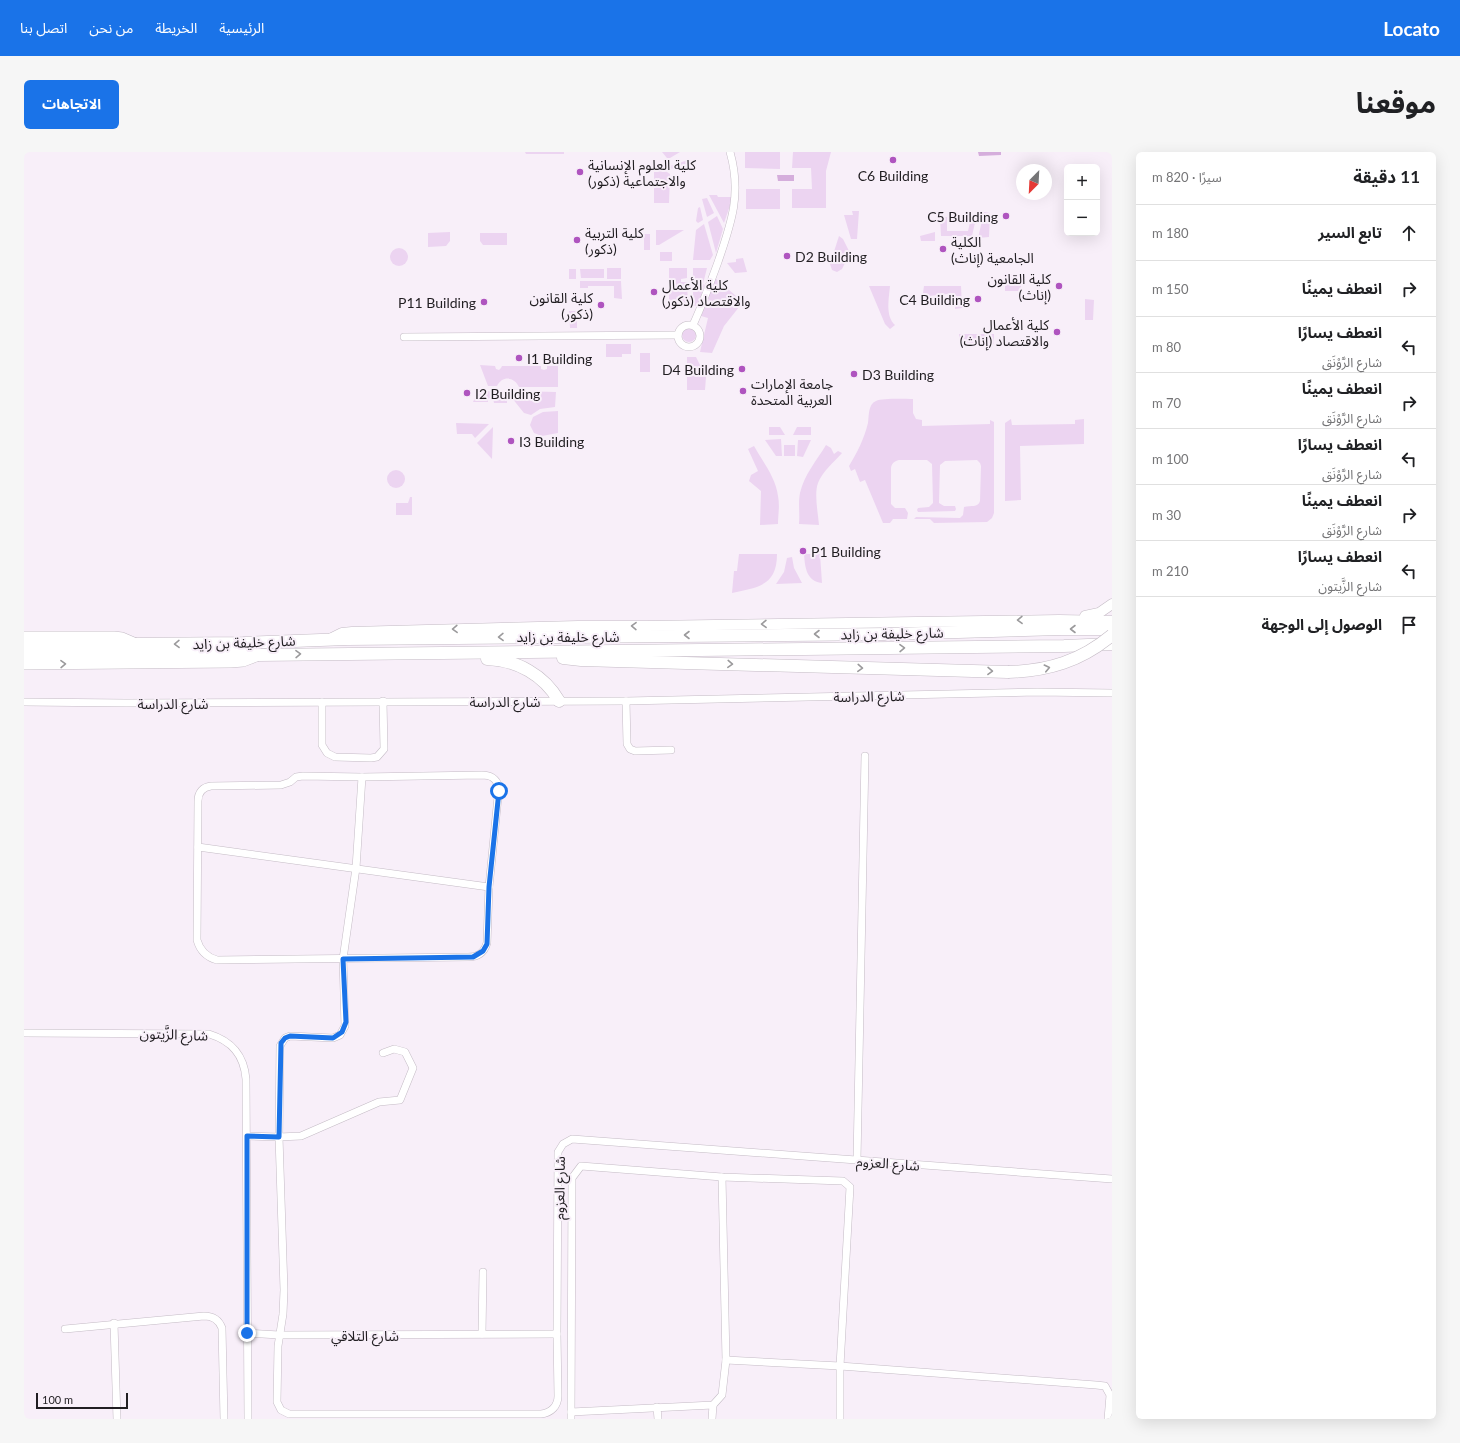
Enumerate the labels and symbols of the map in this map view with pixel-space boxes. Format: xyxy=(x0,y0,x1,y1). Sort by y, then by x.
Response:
marker: C6 Building xyxy=(888,155,898,165)
place label: كلية العلوم الإنسانية والاجتماعية (ذكور) xyxy=(588,156,696,190)
north arrow xyxy=(1016,164,1052,200)
marker: كلية العلوم الإنسانية والاجتماعية (ذكور) xyxy=(575,167,585,177)
place label: C6 Building xyxy=(858,167,928,184)
place label: C5 Building xyxy=(927,208,998,225)
marker: C5 Building xyxy=(1001,211,1011,221)
place label: كلية التربية (ذكور) xyxy=(585,224,644,258)
place label: الكلية الجامعية (إناث) xyxy=(951,233,1034,268)
marker: كلية التربية (ذكور) xyxy=(572,235,582,245)
marker: الكلية الجامعية (إناث) xyxy=(938,244,948,254)
place label: D2 Building xyxy=(795,248,867,265)
marker: D2 Building xyxy=(782,251,792,261)
place label: كلية القانون (إناث) xyxy=(987,270,1051,305)
place label: كلية الأعمال والاقتصاد (ذكور) xyxy=(662,276,751,310)
marker: كلية القانون (إناث) xyxy=(1054,281,1064,291)
marker: كلية الأعمال والاقتصاد (ذكور) xyxy=(649,287,659,297)
place label: كلية القانون (ذكور) xyxy=(529,289,593,323)
place label: C4 Building xyxy=(899,291,970,308)
place label: P11 Building xyxy=(398,294,476,311)
marker: C4 Building xyxy=(973,294,983,304)
marker: P11 Building xyxy=(479,297,489,307)
marker: كلية القانون (ذكور) xyxy=(596,300,606,310)
place label: كلية الأعمال والاقتصاد (إناث) xyxy=(960,316,1049,351)
marker: كلية الأعمال والاقتصاد (إناث) xyxy=(1052,327,1062,337)
place label: I1 Building xyxy=(527,350,592,367)
marker: I1 Building xyxy=(514,353,524,363)
place label: D4 Building xyxy=(662,361,734,378)
marker: D4 Building xyxy=(737,364,747,374)
place label: D3 Building xyxy=(862,366,934,383)
marker: D3 Building xyxy=(849,369,859,379)
place label: جامعة الإمارات العربية المتحدة xyxy=(751,375,833,409)
place label: I2 Building xyxy=(475,385,540,402)
marker: جامعة الإمارات العربية المتحدة xyxy=(738,386,748,396)
marker: I2 Building xyxy=(462,388,472,398)
place label: I3 Building xyxy=(519,433,584,450)
marker: I3 Building xyxy=(506,436,516,446)
place label: P1 Building xyxy=(811,543,881,560)
marker: P1 Building xyxy=(798,546,808,556)
one-way arrow xyxy=(1017,616,1023,624)
one-way arrow xyxy=(761,620,767,628)
one-way arrow xyxy=(631,622,637,630)
street label: شارع خليفة بن زايد xyxy=(840,624,944,645)
one-way arrow xyxy=(452,625,458,633)
one-way arrow xyxy=(1070,625,1076,633)
street label: شارع خليفة بن زايد xyxy=(516,628,620,648)
one-way arrow xyxy=(814,630,820,638)
one-way arrow xyxy=(684,631,690,639)
street label: شارع خليفة بن زايد xyxy=(192,632,296,655)
one-way arrow xyxy=(498,633,504,641)
one-way arrow xyxy=(174,640,180,648)
one-way arrow xyxy=(899,644,905,652)
one-way arrow xyxy=(295,650,301,659)
one-way arrow xyxy=(60,660,66,668)
one-way arrow xyxy=(727,660,733,669)
one-way arrow xyxy=(857,664,863,672)
one-way arrow xyxy=(1043,665,1050,673)
one-way arrow xyxy=(987,667,993,676)
street label: شارع الدراسة xyxy=(833,687,905,708)
street label: شارع الدراسة xyxy=(469,693,541,713)
street label: شارع الدراسة xyxy=(137,695,209,715)
route start xyxy=(490,782,508,800)
street label: شارع الزَّيتون xyxy=(139,1023,209,1047)
street label: شارع العزوم xyxy=(855,1152,920,1177)
street label: شارع العزوم xyxy=(550,1156,571,1220)
route end xyxy=(238,1324,256,1342)
street label: شارع التلاقي xyxy=(331,1327,399,1347)
scale bar xyxy=(36,1391,128,1410)

